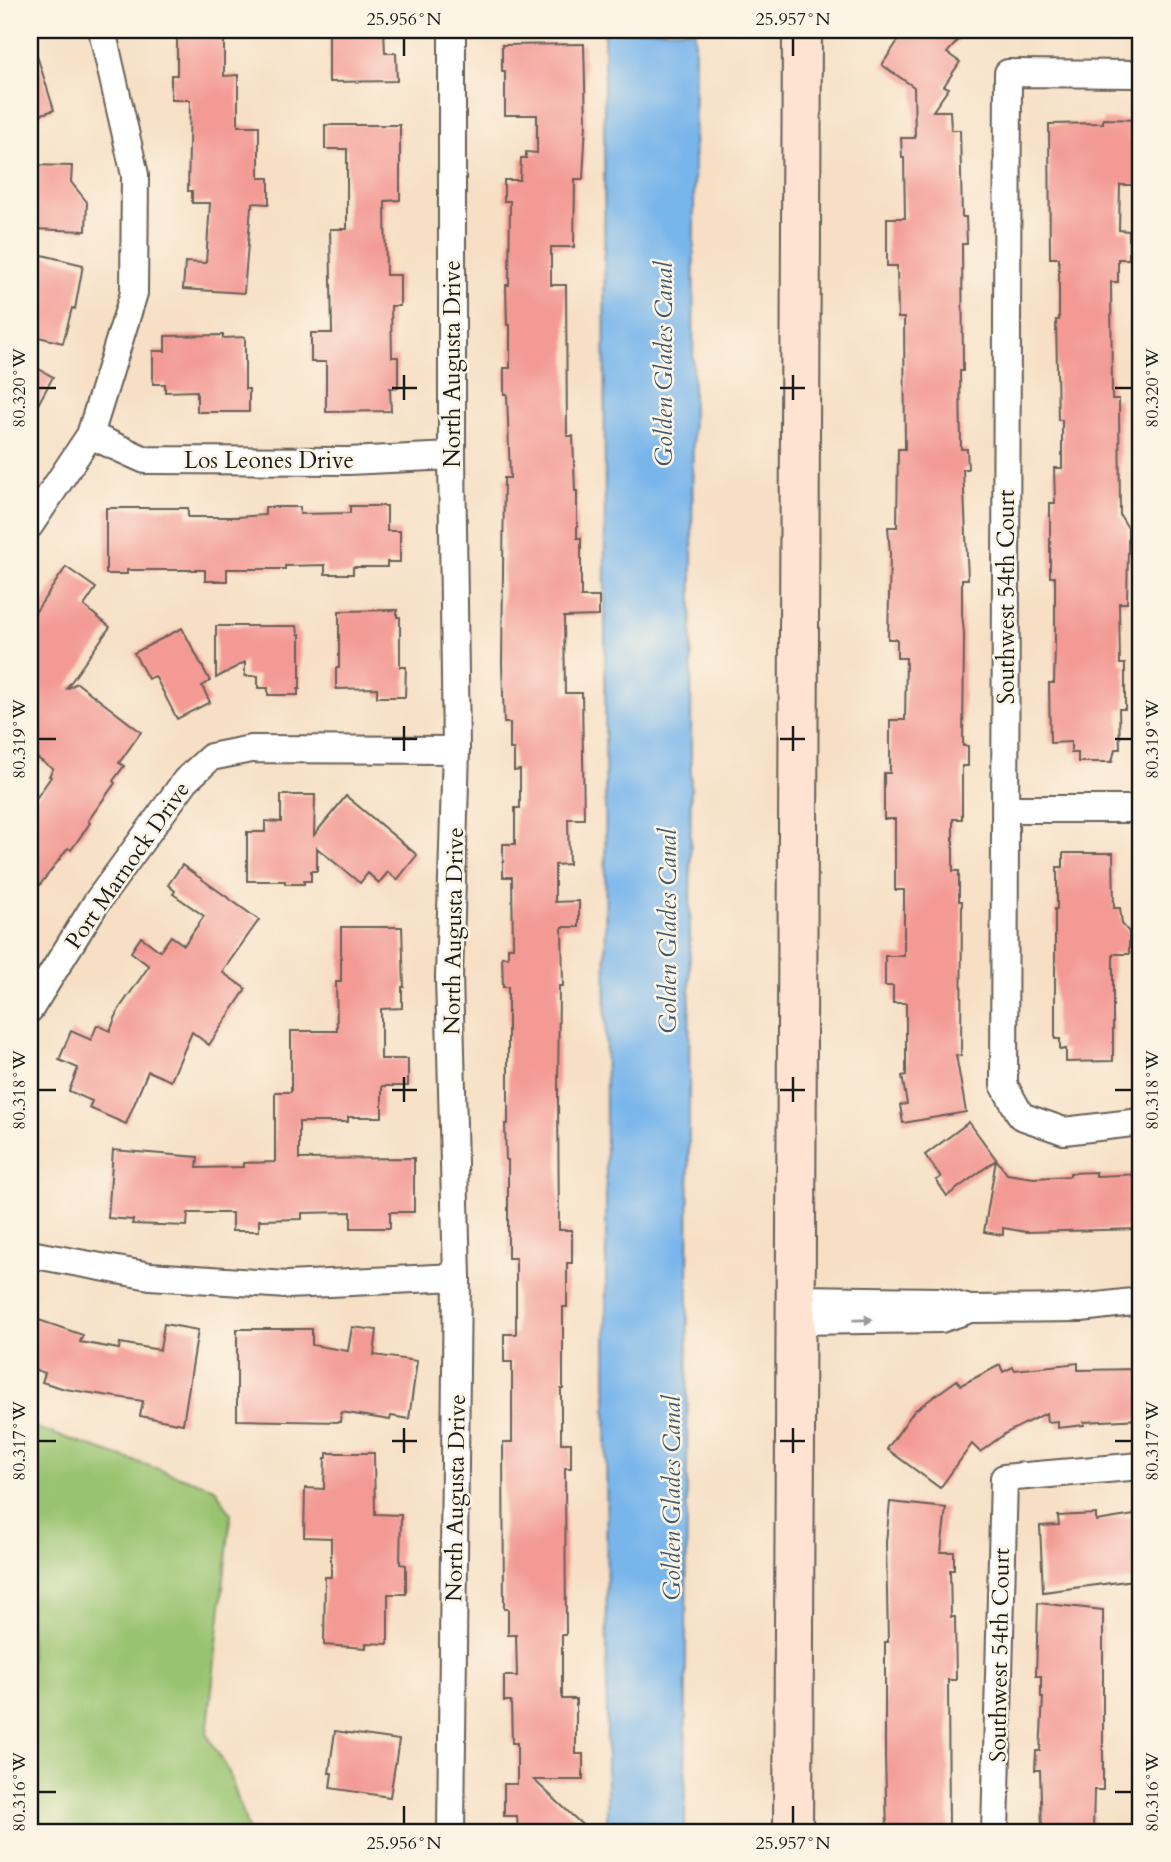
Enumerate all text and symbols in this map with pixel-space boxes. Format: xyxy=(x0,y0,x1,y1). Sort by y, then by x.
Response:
text: 25.956°N xyxy=(366,7,442,32)
text: 25.957°N xyxy=(755,7,831,32)
street label: North Augusta Drive xyxy=(437,260,468,468)
water label: Golden Glades Canal xyxy=(648,260,681,466)
text: 80.320°W xyxy=(7,348,32,428)
text: 80.320°W xyxy=(1140,348,1165,428)
street label: Los Leones Drive xyxy=(184,445,354,476)
street label: Southwest 54th Court xyxy=(991,490,1022,704)
text: 80.319°W xyxy=(7,699,32,779)
text: 80.319°W xyxy=(1140,699,1165,779)
street label: Port Marnock Drive xyxy=(58,775,197,955)
street label: North Augusta Drive xyxy=(436,827,471,1035)
water label: Golden Glades Canal xyxy=(652,827,685,1033)
text: 80.318°W xyxy=(7,1050,32,1130)
text: 80.318°W xyxy=(1140,1050,1165,1130)
one-way arrow xyxy=(852,1314,874,1326)
street label: North Augusta Drive xyxy=(438,1394,473,1602)
water label: Golden Glades Canal xyxy=(656,1394,689,1600)
text: 80.317°W xyxy=(7,1401,32,1481)
text: 80.317°W xyxy=(1140,1401,1165,1481)
street label: Southwest 54th Court xyxy=(982,1548,1017,1762)
text: 80.316°W xyxy=(7,1752,32,1832)
text: 80.316°W xyxy=(1140,1752,1165,1832)
text: 25.956°N xyxy=(366,1831,442,1856)
text: 25.957°N xyxy=(755,1831,831,1856)

